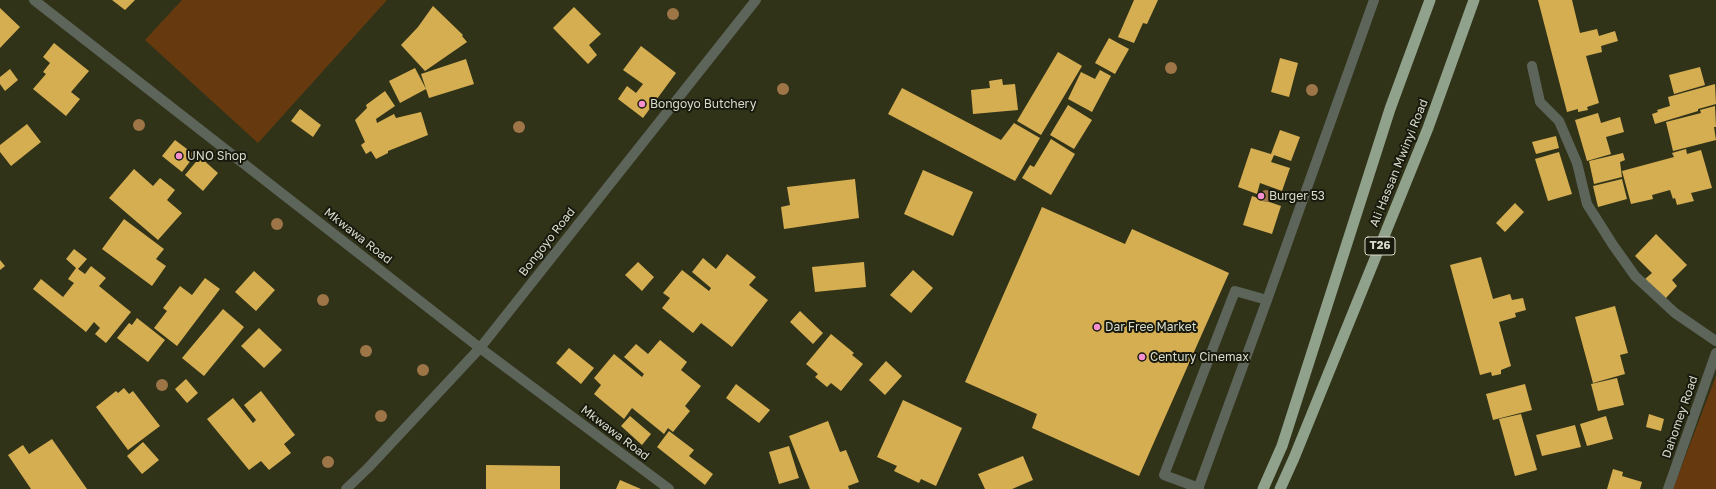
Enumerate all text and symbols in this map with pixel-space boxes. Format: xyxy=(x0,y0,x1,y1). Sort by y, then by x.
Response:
place label: Bongoyo Butchery xyxy=(650,97,756,111)
street label: Ali Hassan Mwinyi Road xyxy=(1367,97,1431,229)
marker: Bongoyo Butchery xyxy=(637,99,647,109)
place label: UNO Shop xyxy=(187,149,246,163)
marker: UNO Shop xyxy=(174,151,184,161)
place label: Burger 53 xyxy=(1269,189,1325,203)
marker: Burger 53 xyxy=(1256,191,1266,201)
street label: Mkwawa Road xyxy=(321,205,395,267)
street label: Bongoyo Road xyxy=(516,205,578,279)
road number: T26 xyxy=(1365,237,1395,255)
place label: Dar Free Market xyxy=(1105,320,1197,334)
marker: Dar Free Market xyxy=(1092,322,1102,332)
place label: Century Cinemax xyxy=(1150,350,1249,364)
marker: Century Cinemax xyxy=(1137,352,1147,362)
street label: Dahomey Road xyxy=(1659,374,1701,460)
street label: Mkwawa Road xyxy=(578,403,652,463)

